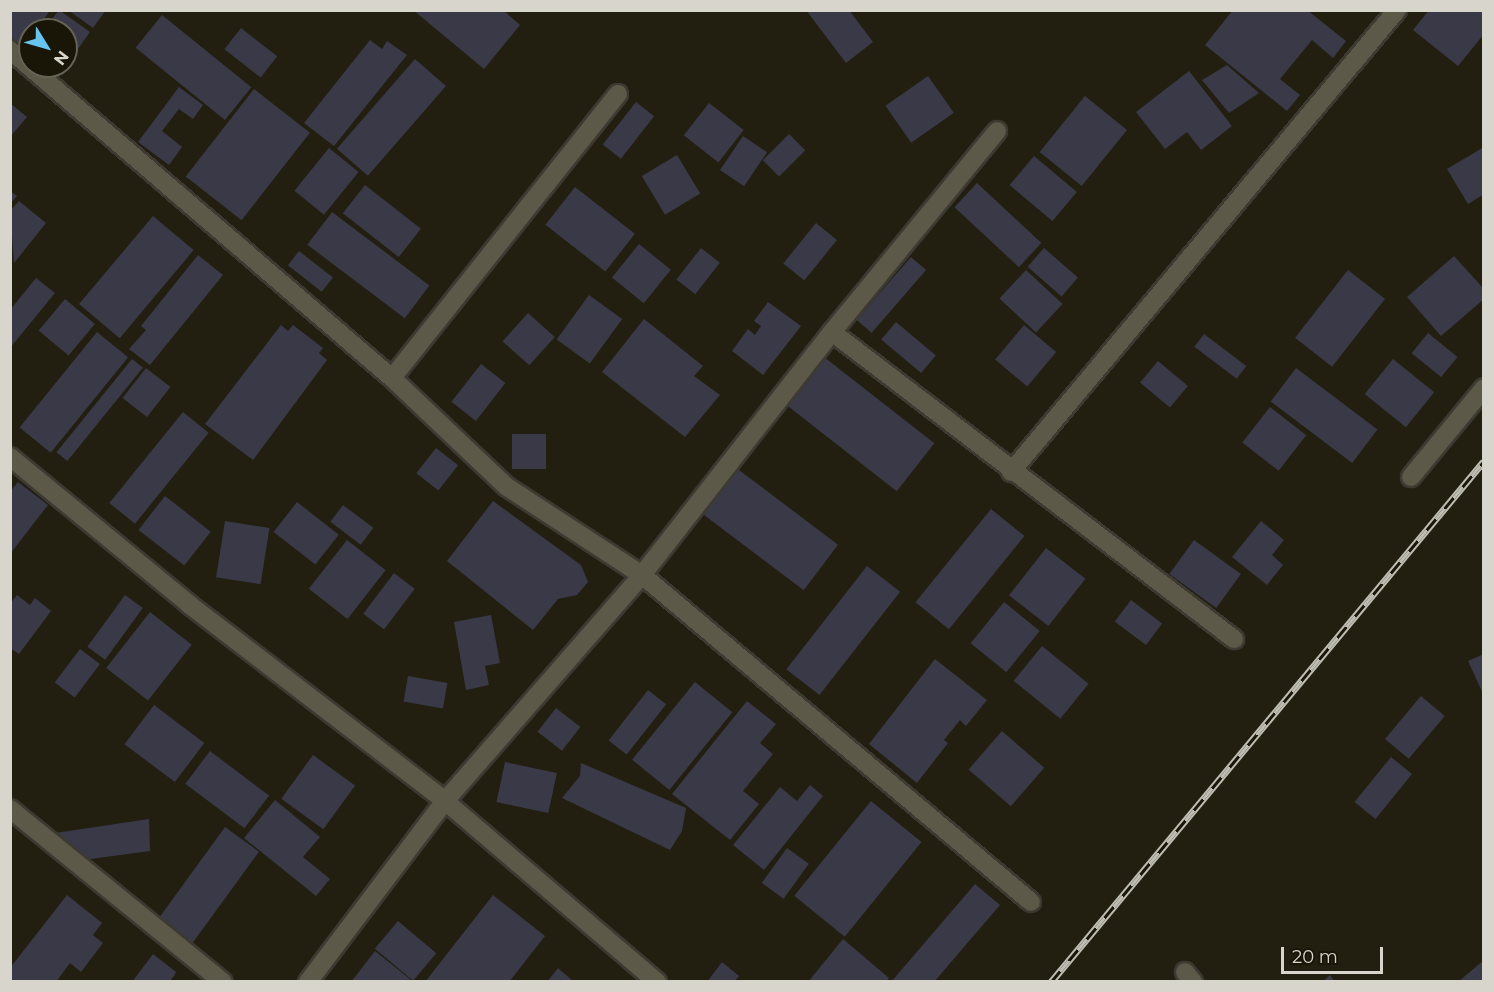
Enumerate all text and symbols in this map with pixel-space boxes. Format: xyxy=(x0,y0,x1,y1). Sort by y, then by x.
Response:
north arrow xyxy=(18,18,78,78)
text: N xyxy=(50,47,73,69)
scale bar xyxy=(1284,935,1386,973)
text: 20 m xyxy=(1292,946,1338,968)

